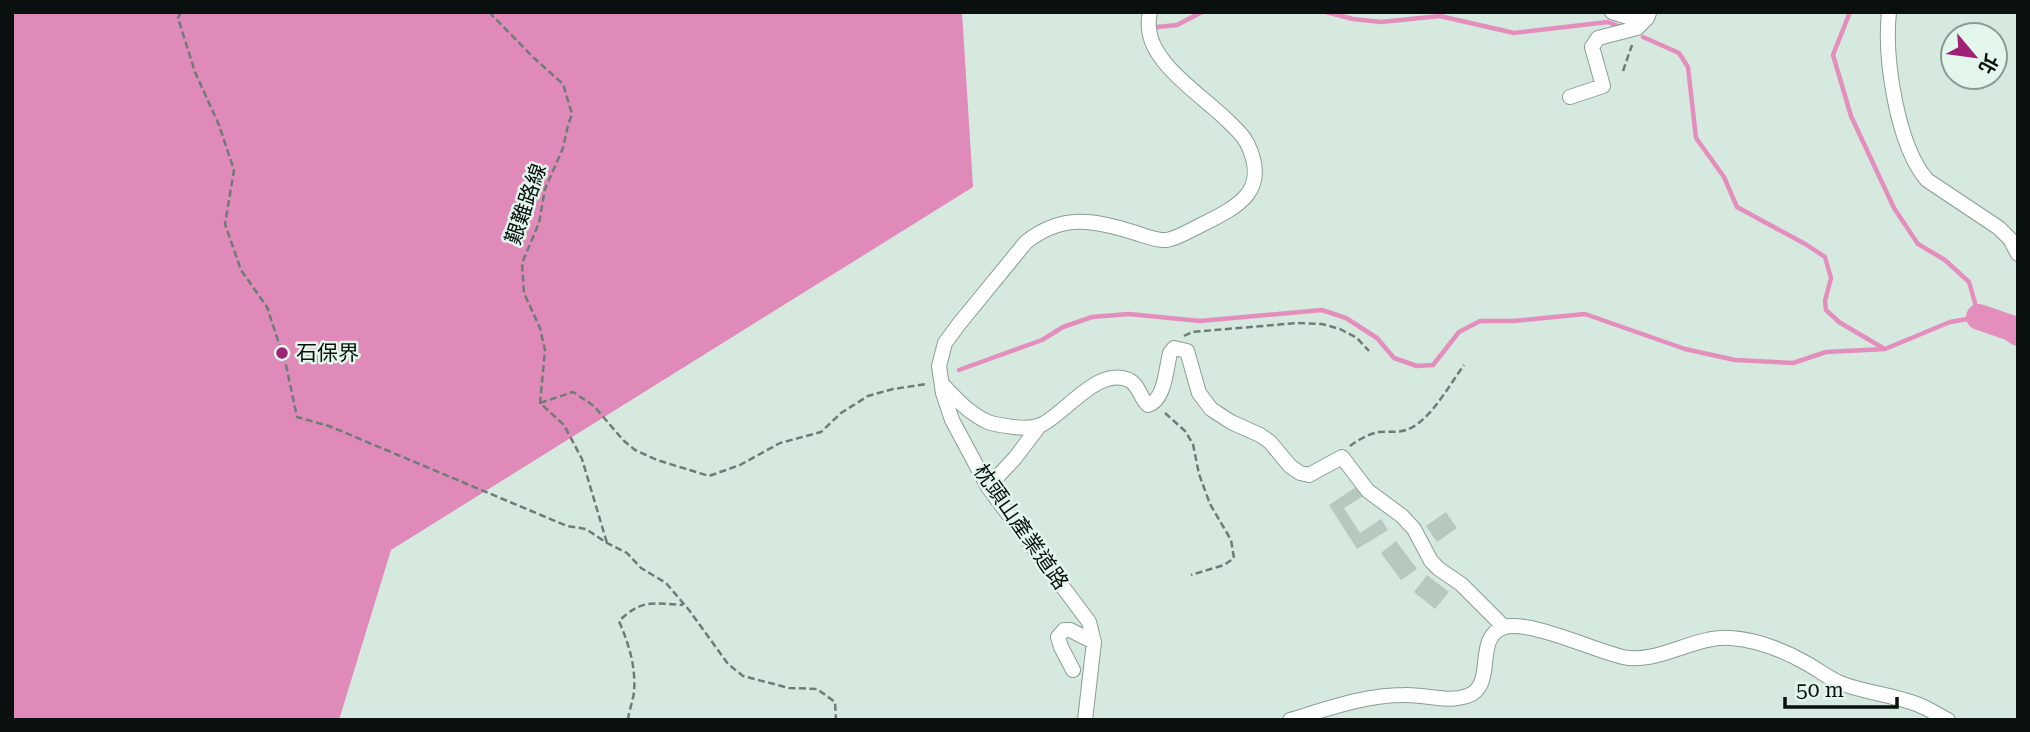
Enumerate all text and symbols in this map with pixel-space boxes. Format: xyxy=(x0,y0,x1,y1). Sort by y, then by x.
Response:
north arrow xyxy=(1939,21,2009,91)
text: 北 xyxy=(1974,50,2003,78)
street label: 艱難路線 xyxy=(501,160,551,248)
place label: 石保界 xyxy=(296,341,359,365)
marker: 石保界 xyxy=(274,345,290,361)
street label: 枕頭山產業道路 xyxy=(969,460,1073,594)
scale bar xyxy=(1785,666,1897,710)
text: 50 m xyxy=(1796,678,1844,702)

